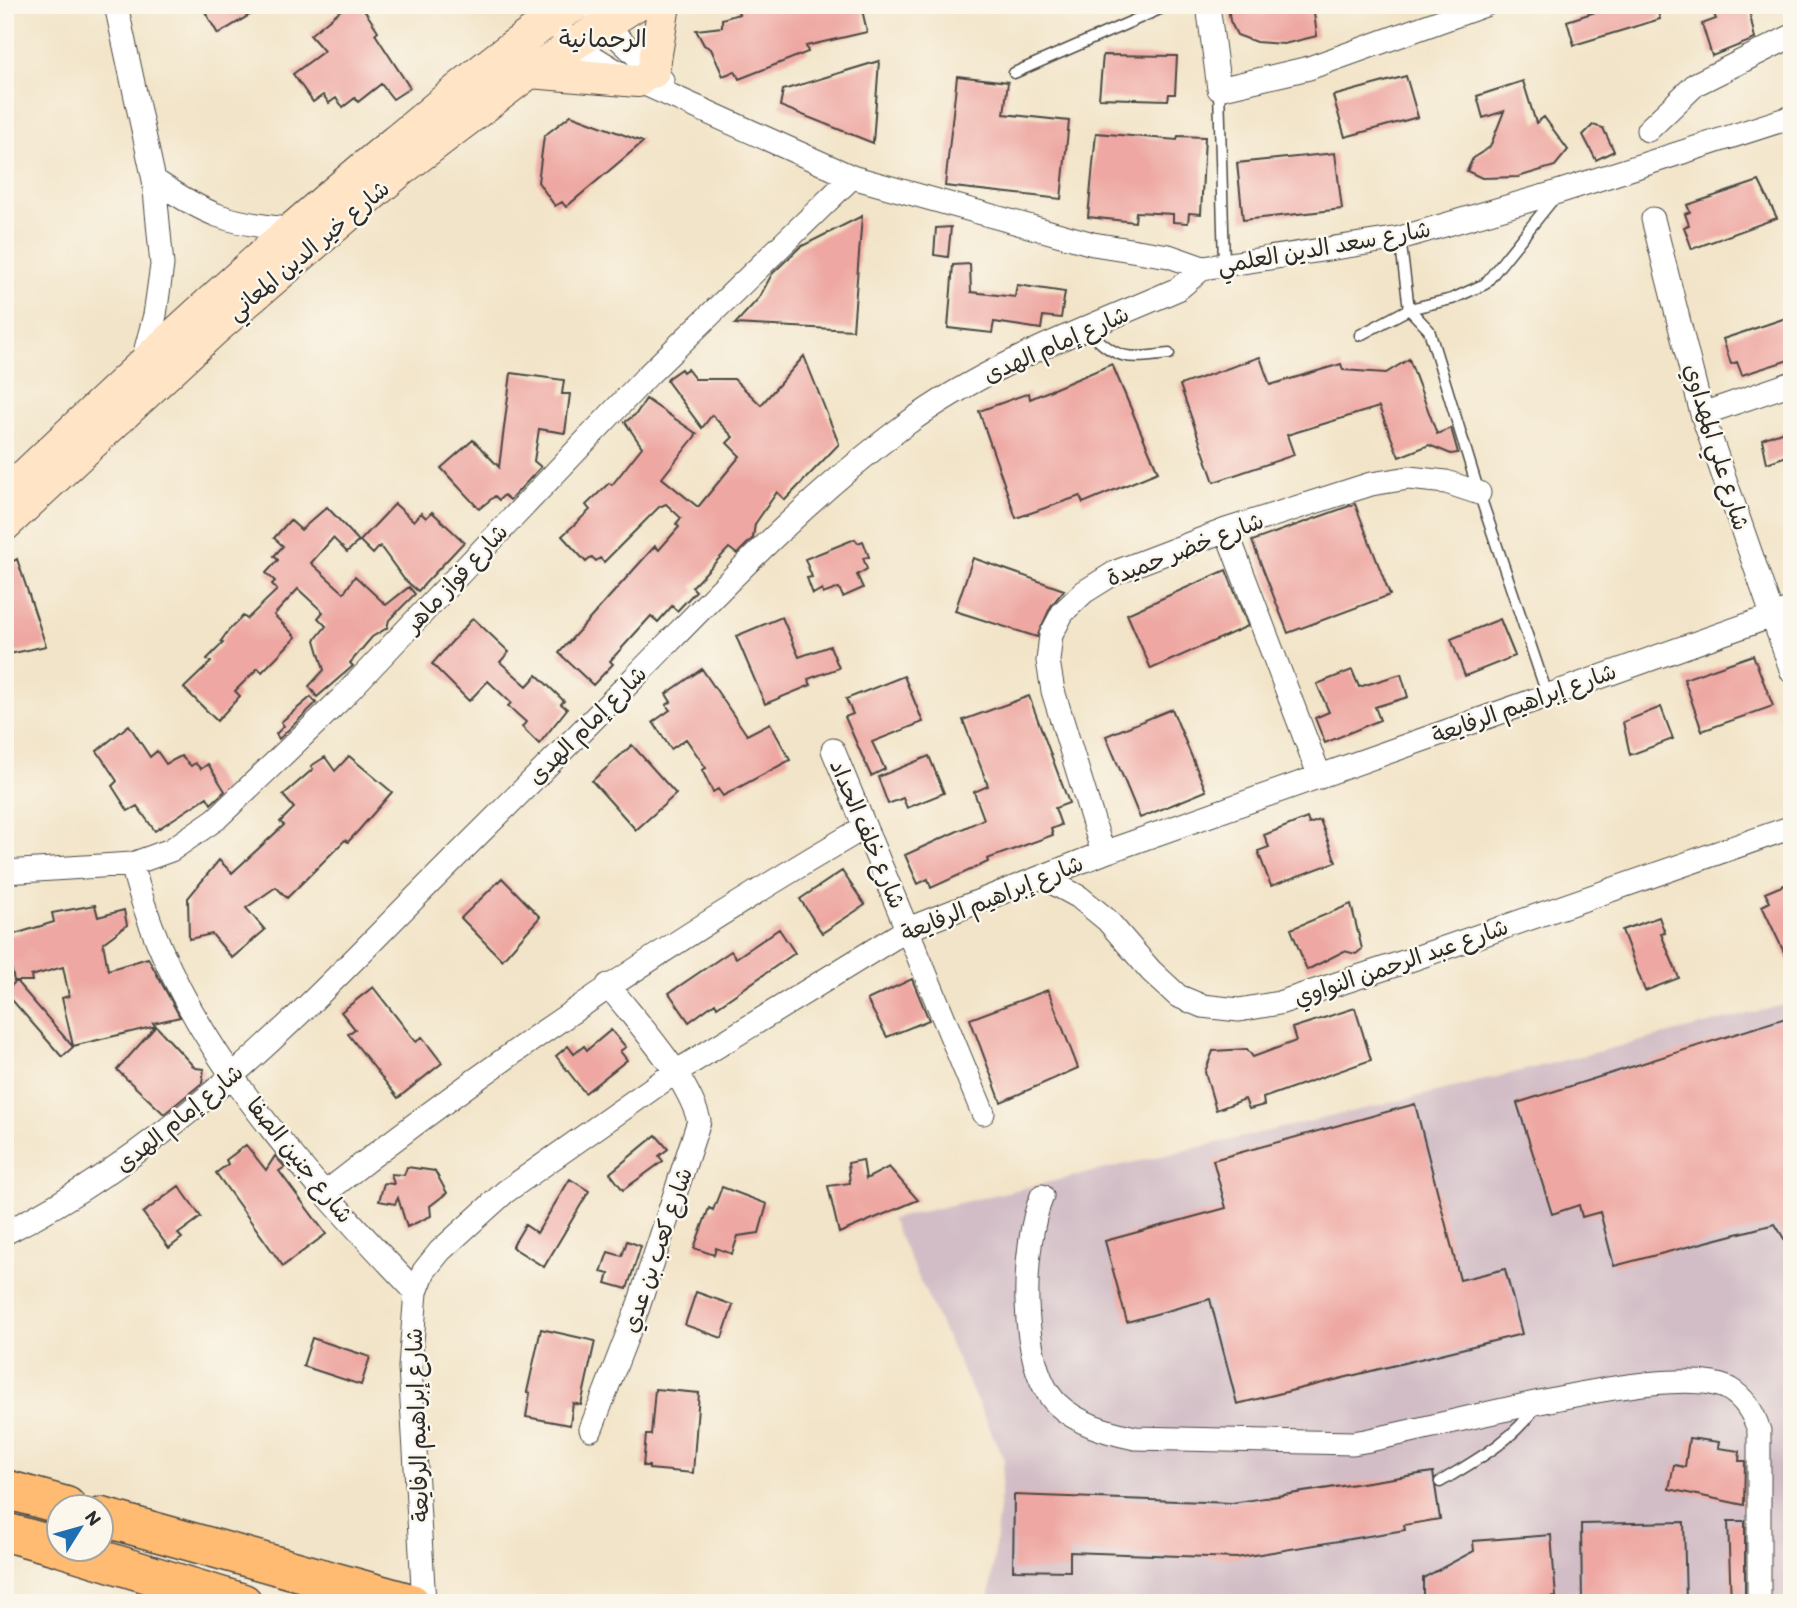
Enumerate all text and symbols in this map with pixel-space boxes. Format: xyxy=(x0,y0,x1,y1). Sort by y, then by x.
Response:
district label: الرحمانية xyxy=(559,24,647,53)
street label: شارع خير الدين المعاني xyxy=(221,174,399,331)
street label: شارع سعد الدين العلمي xyxy=(1215,214,1434,286)
street label: شارع إمام الهدى xyxy=(979,299,1135,392)
street label: شارع علي المهداوي xyxy=(1672,360,1756,536)
street label: شارع خضر حميدة xyxy=(1102,506,1268,594)
street label: شارع فواز ماهر xyxy=(397,518,515,641)
street label: شارع إبراهيم الرفايعة xyxy=(1428,657,1621,753)
street label: شارع إمام الهدى xyxy=(522,660,655,793)
street label: شارع خلف الحداد xyxy=(822,755,912,914)
street label: شارع إبراهيم الرفايعة xyxy=(897,849,1089,951)
street label: شارع عبد الرحمن النواوي xyxy=(1290,912,1513,1015)
street label: شارع إمام الهدى xyxy=(109,1058,251,1181)
street label: شارع جنين الصفا xyxy=(239,1091,359,1230)
street label: شارع كعب بن عدي xyxy=(616,1164,701,1337)
street label: شارع إبراهيم الرفايعة xyxy=(400,1327,438,1522)
north arrow xyxy=(46,1492,116,1562)
text: N xyxy=(80,1506,106,1530)

